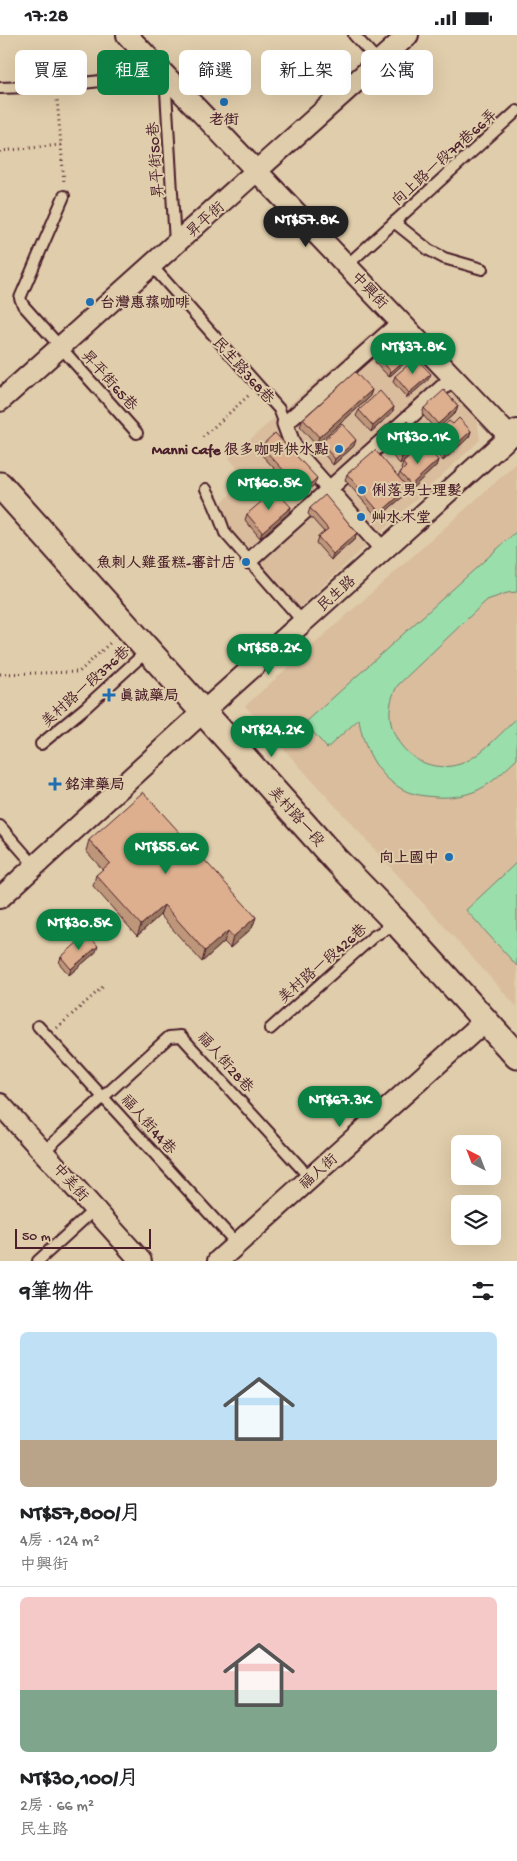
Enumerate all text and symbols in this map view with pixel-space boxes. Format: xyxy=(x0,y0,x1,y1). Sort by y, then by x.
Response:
text: 17:28 xyxy=(25,6,68,29)
chip: 買屋 xyxy=(15,50,87,95)
chip: 租屋 xyxy=(97,50,169,95)
chip: 篩選 xyxy=(179,50,251,95)
chip: 新上架 xyxy=(261,50,351,95)
chip: 公寓 xyxy=(361,50,433,95)
marker: 老街 xyxy=(218,96,230,108)
street label: 向上路一段79巷66弄 xyxy=(389,106,502,211)
place label: 老街 xyxy=(209,112,239,130)
street label: 昇平街50巷 xyxy=(145,121,169,199)
street label: 昇平街 xyxy=(184,199,229,242)
pin: NT$57.8K xyxy=(254,205,358,248)
text: NT$57.8K xyxy=(274,212,338,231)
street label: 中興街 xyxy=(346,269,391,314)
place label: 台灣惠蓀咖啡 xyxy=(100,295,190,313)
marker: 台灣惠蓀咖啡 xyxy=(84,296,96,308)
pin: NT$37.8K xyxy=(361,333,465,375)
street label: 民生路368巷 xyxy=(208,334,277,408)
text: NT$37.8K xyxy=(381,339,445,358)
street label: 昇平街65巷 xyxy=(77,347,140,415)
pin: NT$30.1K xyxy=(366,423,470,465)
text: NT$30.1K xyxy=(387,429,449,448)
place label: Manni Cafe 很多咖啡供水點 xyxy=(152,441,329,460)
marker: Manni Cafe 很多咖啡供水點 xyxy=(333,443,345,455)
pin: NT$60.5K xyxy=(217,469,321,511)
text: NT$60.5K xyxy=(237,475,301,494)
place label: 俐落男士理髮 xyxy=(372,482,462,501)
marker: 俐落男士理髮 xyxy=(356,484,368,496)
place label: 艸水木堂 xyxy=(371,510,431,528)
marker: 艸水木堂 xyxy=(355,511,367,523)
place label: 魚刺人雞蛋糕-審計店 xyxy=(96,555,236,573)
marker: 魚刺人雞蛋糕-審計店 xyxy=(240,556,252,568)
street label: 民生路 xyxy=(315,573,360,616)
pin: NT$58.2K xyxy=(217,633,321,676)
text: NT$58.2K xyxy=(238,640,300,659)
street label: 美村路一段376巷 xyxy=(38,642,134,732)
place label: 真誠藥局 xyxy=(119,687,179,706)
marker: 真誠藥局 xyxy=(103,689,115,701)
pin: NT$24.2K xyxy=(220,715,324,758)
text: NT$24.2K xyxy=(242,722,302,741)
place label: 銘津藥局 xyxy=(65,777,125,795)
marker: 銘津藥局 xyxy=(49,778,61,790)
street label: 美村路一段 xyxy=(264,783,328,851)
pin: NT$55.6K xyxy=(114,833,218,875)
text: NT$55.6K xyxy=(135,839,197,858)
place label: 向上國中 xyxy=(379,850,439,868)
marker: 向上國中 xyxy=(443,851,455,863)
pin: NT$30.5K xyxy=(27,909,131,951)
text: NT$30.5K xyxy=(47,915,111,934)
street label: 美村路一段426巷 xyxy=(274,920,372,1008)
street label: 福人街28巷 xyxy=(193,1029,256,1097)
pin: NT$67.3K xyxy=(288,1085,392,1128)
street label: 福人街44巷 xyxy=(116,1092,179,1159)
text: NT$67.3K xyxy=(309,1092,371,1111)
north arrow xyxy=(451,1135,501,1185)
map controls xyxy=(451,1135,501,1245)
street label: 福人街 xyxy=(297,1151,342,1194)
street label: 中美街 xyxy=(48,1161,91,1206)
button: layers xyxy=(451,1195,501,1245)
scale bar xyxy=(15,1226,151,1249)
text: 50 m xyxy=(22,1229,51,1246)
icon: filters xyxy=(469,1277,497,1305)
text: 9筆物件 xyxy=(20,1282,94,1307)
icon: home xyxy=(214,1364,304,1454)
text: NT$57,800/月 xyxy=(20,1503,141,1528)
text: 4房 · 124 m² xyxy=(20,1533,100,1552)
text: 中興街 xyxy=(20,1557,68,1576)
icon: home xyxy=(214,1630,304,1720)
text: NT$30,100/月 xyxy=(20,1768,139,1793)
text: 2房 · 66 m² xyxy=(20,1798,94,1817)
text: 民生路 xyxy=(20,1822,68,1841)

